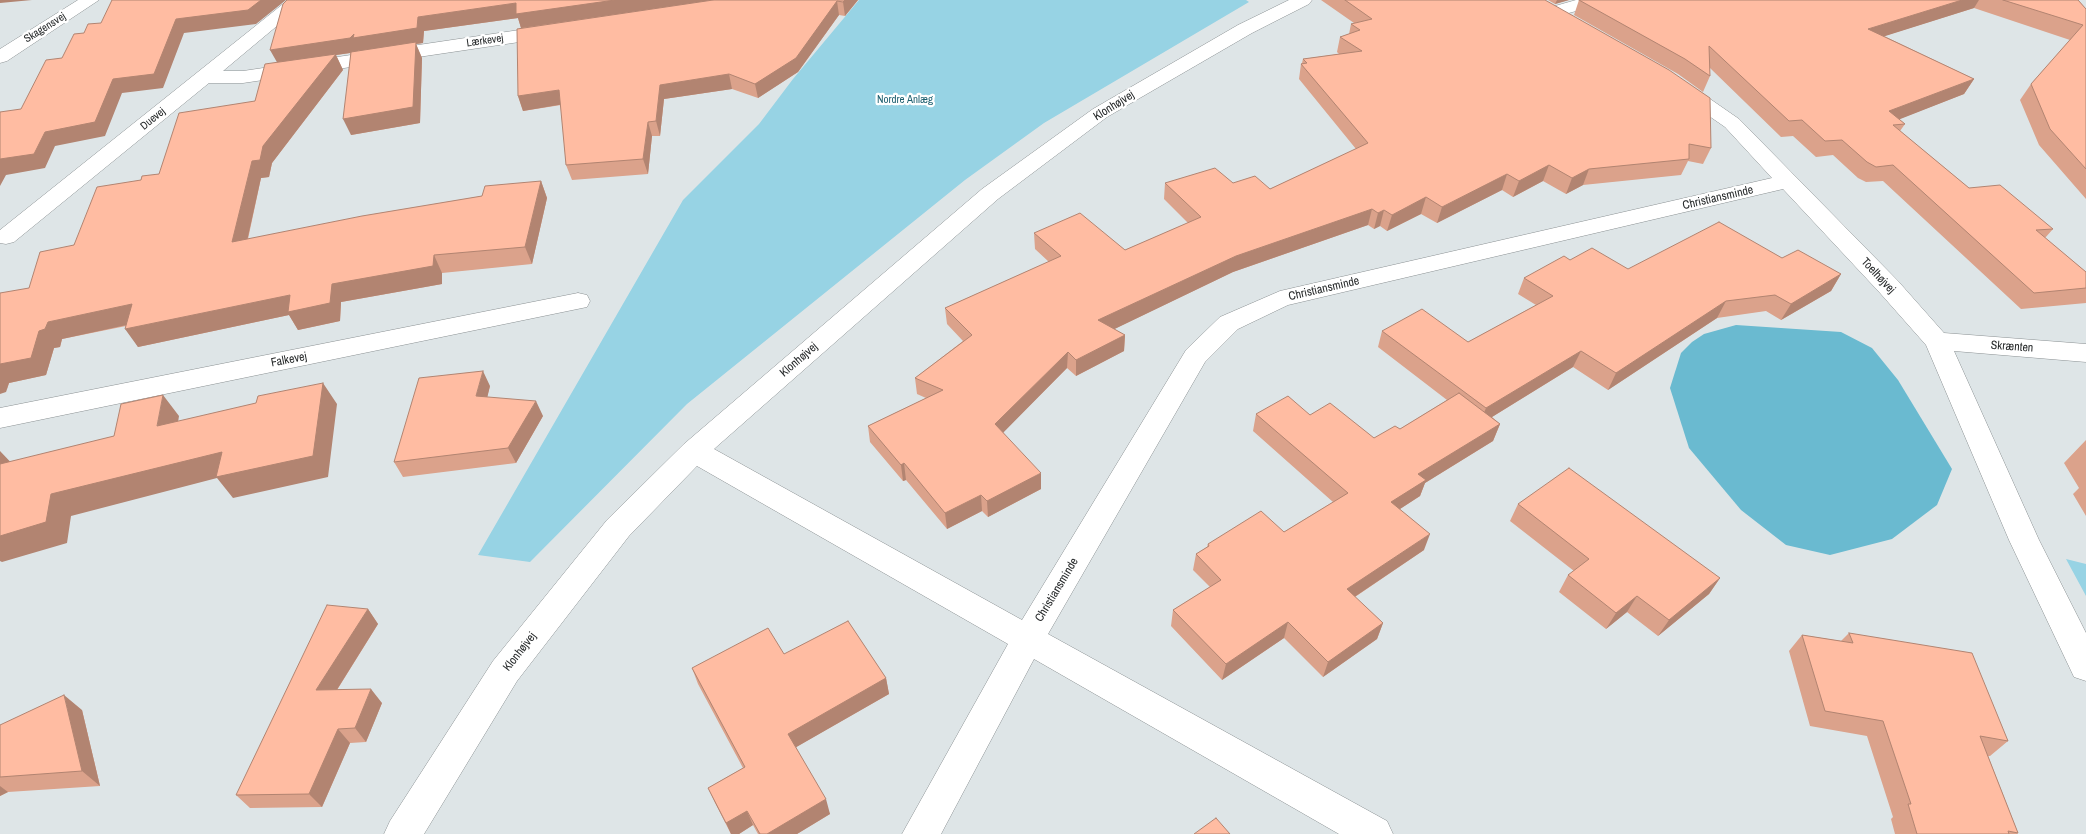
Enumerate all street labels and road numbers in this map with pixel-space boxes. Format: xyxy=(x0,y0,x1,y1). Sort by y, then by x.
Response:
street label: Skagensvej xyxy=(22,10,68,46)
street label: Lærkevej xyxy=(466,32,504,50)
street label: Klonhøjvej xyxy=(1091,88,1137,124)
street label: Duevej xyxy=(138,105,168,133)
street label: Christiansminde xyxy=(1681,183,1755,213)
street label: Toelhøjvej xyxy=(1858,255,1898,297)
street label: Christiansminde xyxy=(1287,274,1361,304)
street label: Skrænten xyxy=(1990,338,2034,356)
street label: Klonhøjvej xyxy=(777,340,821,380)
street label: Falkevej xyxy=(270,349,308,371)
street label: Christiansminde xyxy=(1032,555,1082,625)
street label: Klonhøjvej xyxy=(500,630,540,674)

